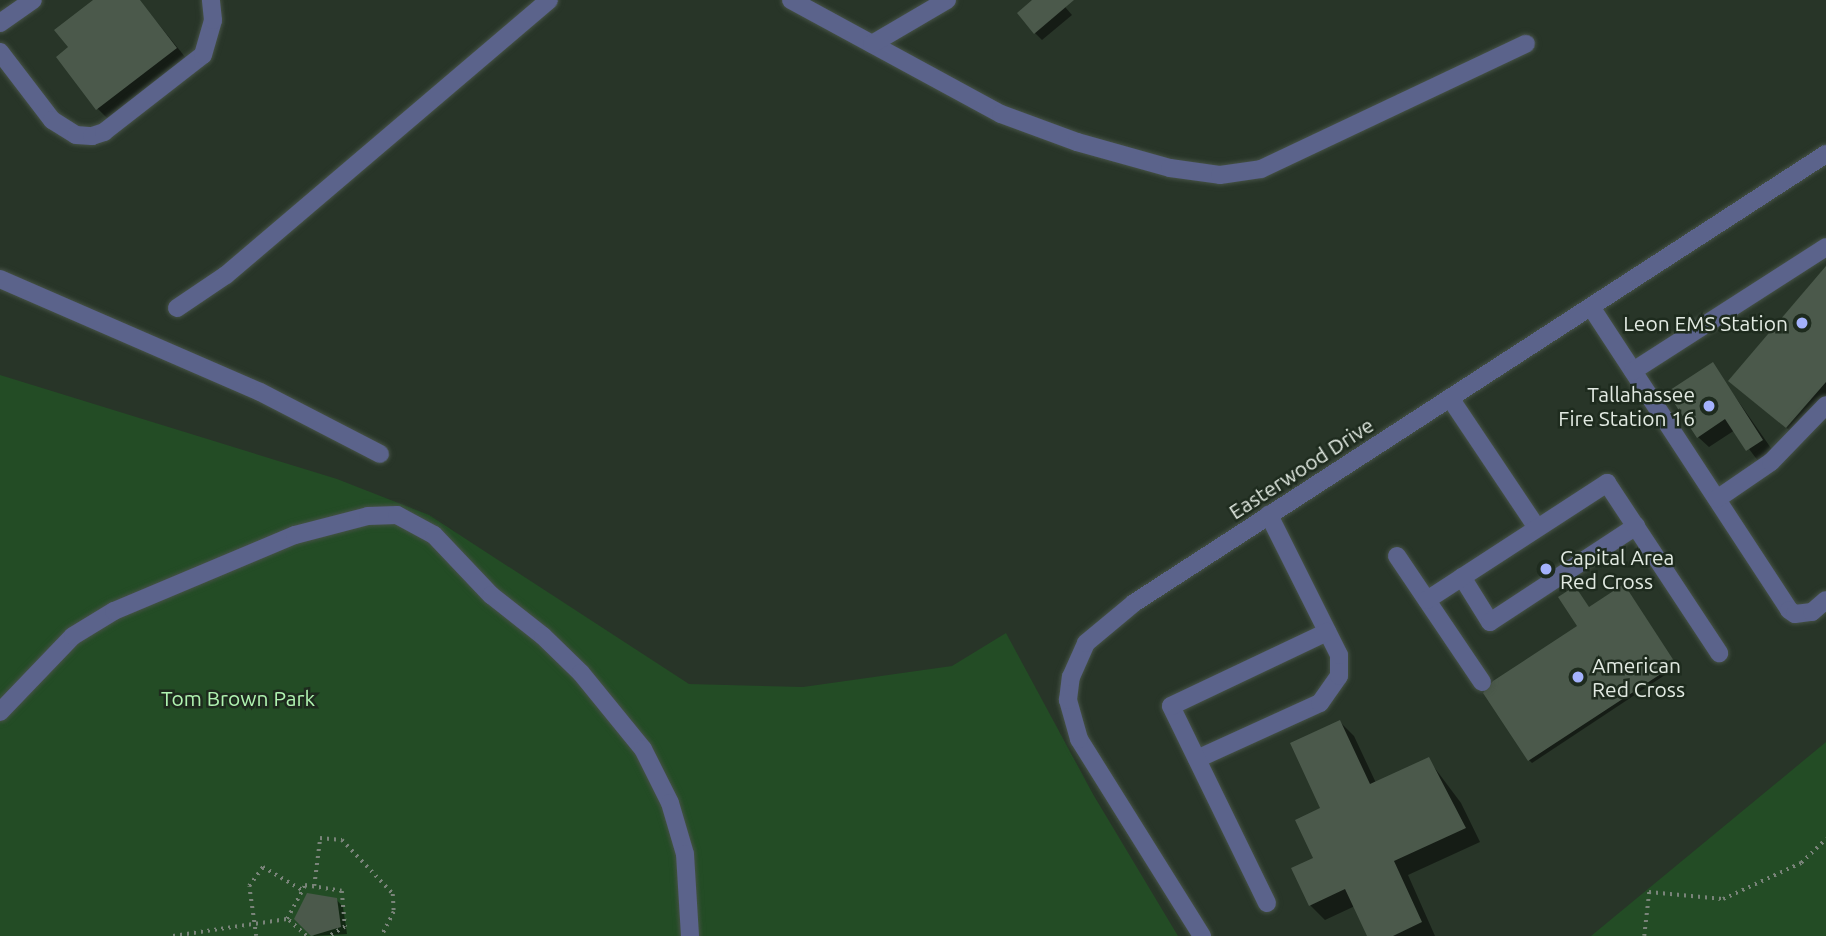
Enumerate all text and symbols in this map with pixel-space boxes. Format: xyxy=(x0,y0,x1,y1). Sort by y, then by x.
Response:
place label: Leon EMS Station xyxy=(1623,310,1788,336)
marker: Leon EMS Station xyxy=(1794,315,1810,331)
place label: Tallahassee Fire Station 16 xyxy=(1558,381,1695,431)
marker: Tallahassee Fire Station 16 xyxy=(1701,398,1717,414)
street label: Easterwood Drive xyxy=(1224,412,1378,524)
place label: Capital Area Red Cross xyxy=(1560,544,1674,594)
marker: Capital Area Red Cross xyxy=(1538,561,1554,577)
place label: American Red Cross xyxy=(1592,652,1685,702)
marker: American Red Cross xyxy=(1570,669,1586,685)
park label: Tom Brown Park xyxy=(161,685,315,711)

